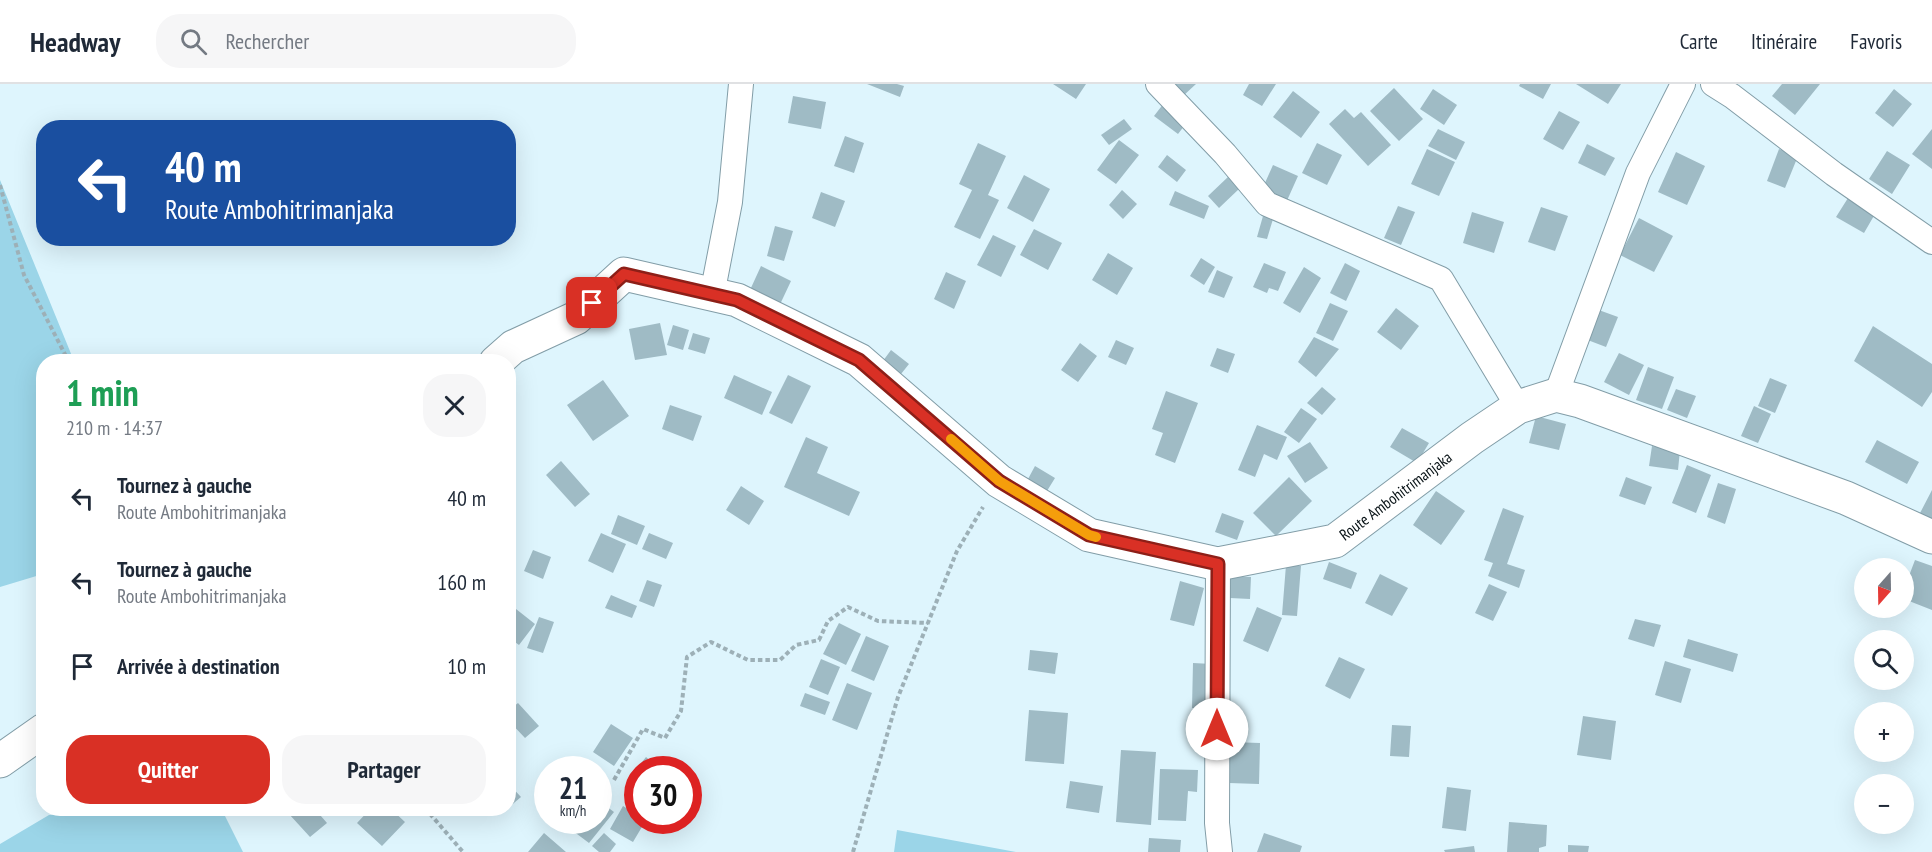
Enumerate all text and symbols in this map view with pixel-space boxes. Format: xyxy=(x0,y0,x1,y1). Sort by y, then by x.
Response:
search box xyxy=(156,14,576,68)
text: Headway xyxy=(30,23,120,60)
icon: search xyxy=(177,25,210,58)
text: Rechercher xyxy=(225,27,309,55)
text: Carte xyxy=(1680,28,1718,55)
text: Itinéraire xyxy=(1751,28,1817,55)
text: Favoris xyxy=(1850,28,1902,55)
text: 40 m xyxy=(165,139,242,194)
icon: left xyxy=(66,144,144,222)
text: Route Ambohitrimanjaka xyxy=(165,192,394,226)
pin xyxy=(566,277,617,328)
icon: arrive xyxy=(575,286,608,319)
text: 1 min xyxy=(66,369,139,416)
button: close xyxy=(423,374,486,437)
text: 210 m · 14:37 xyxy=(66,415,163,441)
street label: Route Ambohitrimanjaka xyxy=(1335,447,1456,544)
text: Tournez à gauche xyxy=(117,471,252,499)
icon: left xyxy=(66,482,99,515)
text: 40 m xyxy=(447,484,486,512)
text: Route Ambohitrimanjaka xyxy=(117,499,287,525)
text: Tournez à gauche xyxy=(117,555,252,583)
north arrow xyxy=(1854,558,1914,618)
map controls xyxy=(1854,558,1914,834)
icon: left xyxy=(66,566,99,599)
text: 160 m xyxy=(437,568,486,596)
text: Route Ambohitrimanjaka xyxy=(117,583,287,609)
button: search xyxy=(1854,630,1914,690)
icon: arrive xyxy=(66,650,99,683)
text: Arrivée à destination xyxy=(117,652,280,680)
text: 10 m xyxy=(447,652,486,680)
position arrow xyxy=(1185,697,1249,761)
button: + xyxy=(1854,702,1914,762)
button: Quitter xyxy=(66,735,270,804)
button: Partager xyxy=(282,735,486,804)
speed limit sign: 30 xyxy=(624,756,702,834)
text: 21 xyxy=(559,768,587,807)
button: − xyxy=(1854,774,1914,834)
text: km/h xyxy=(560,801,586,820)

